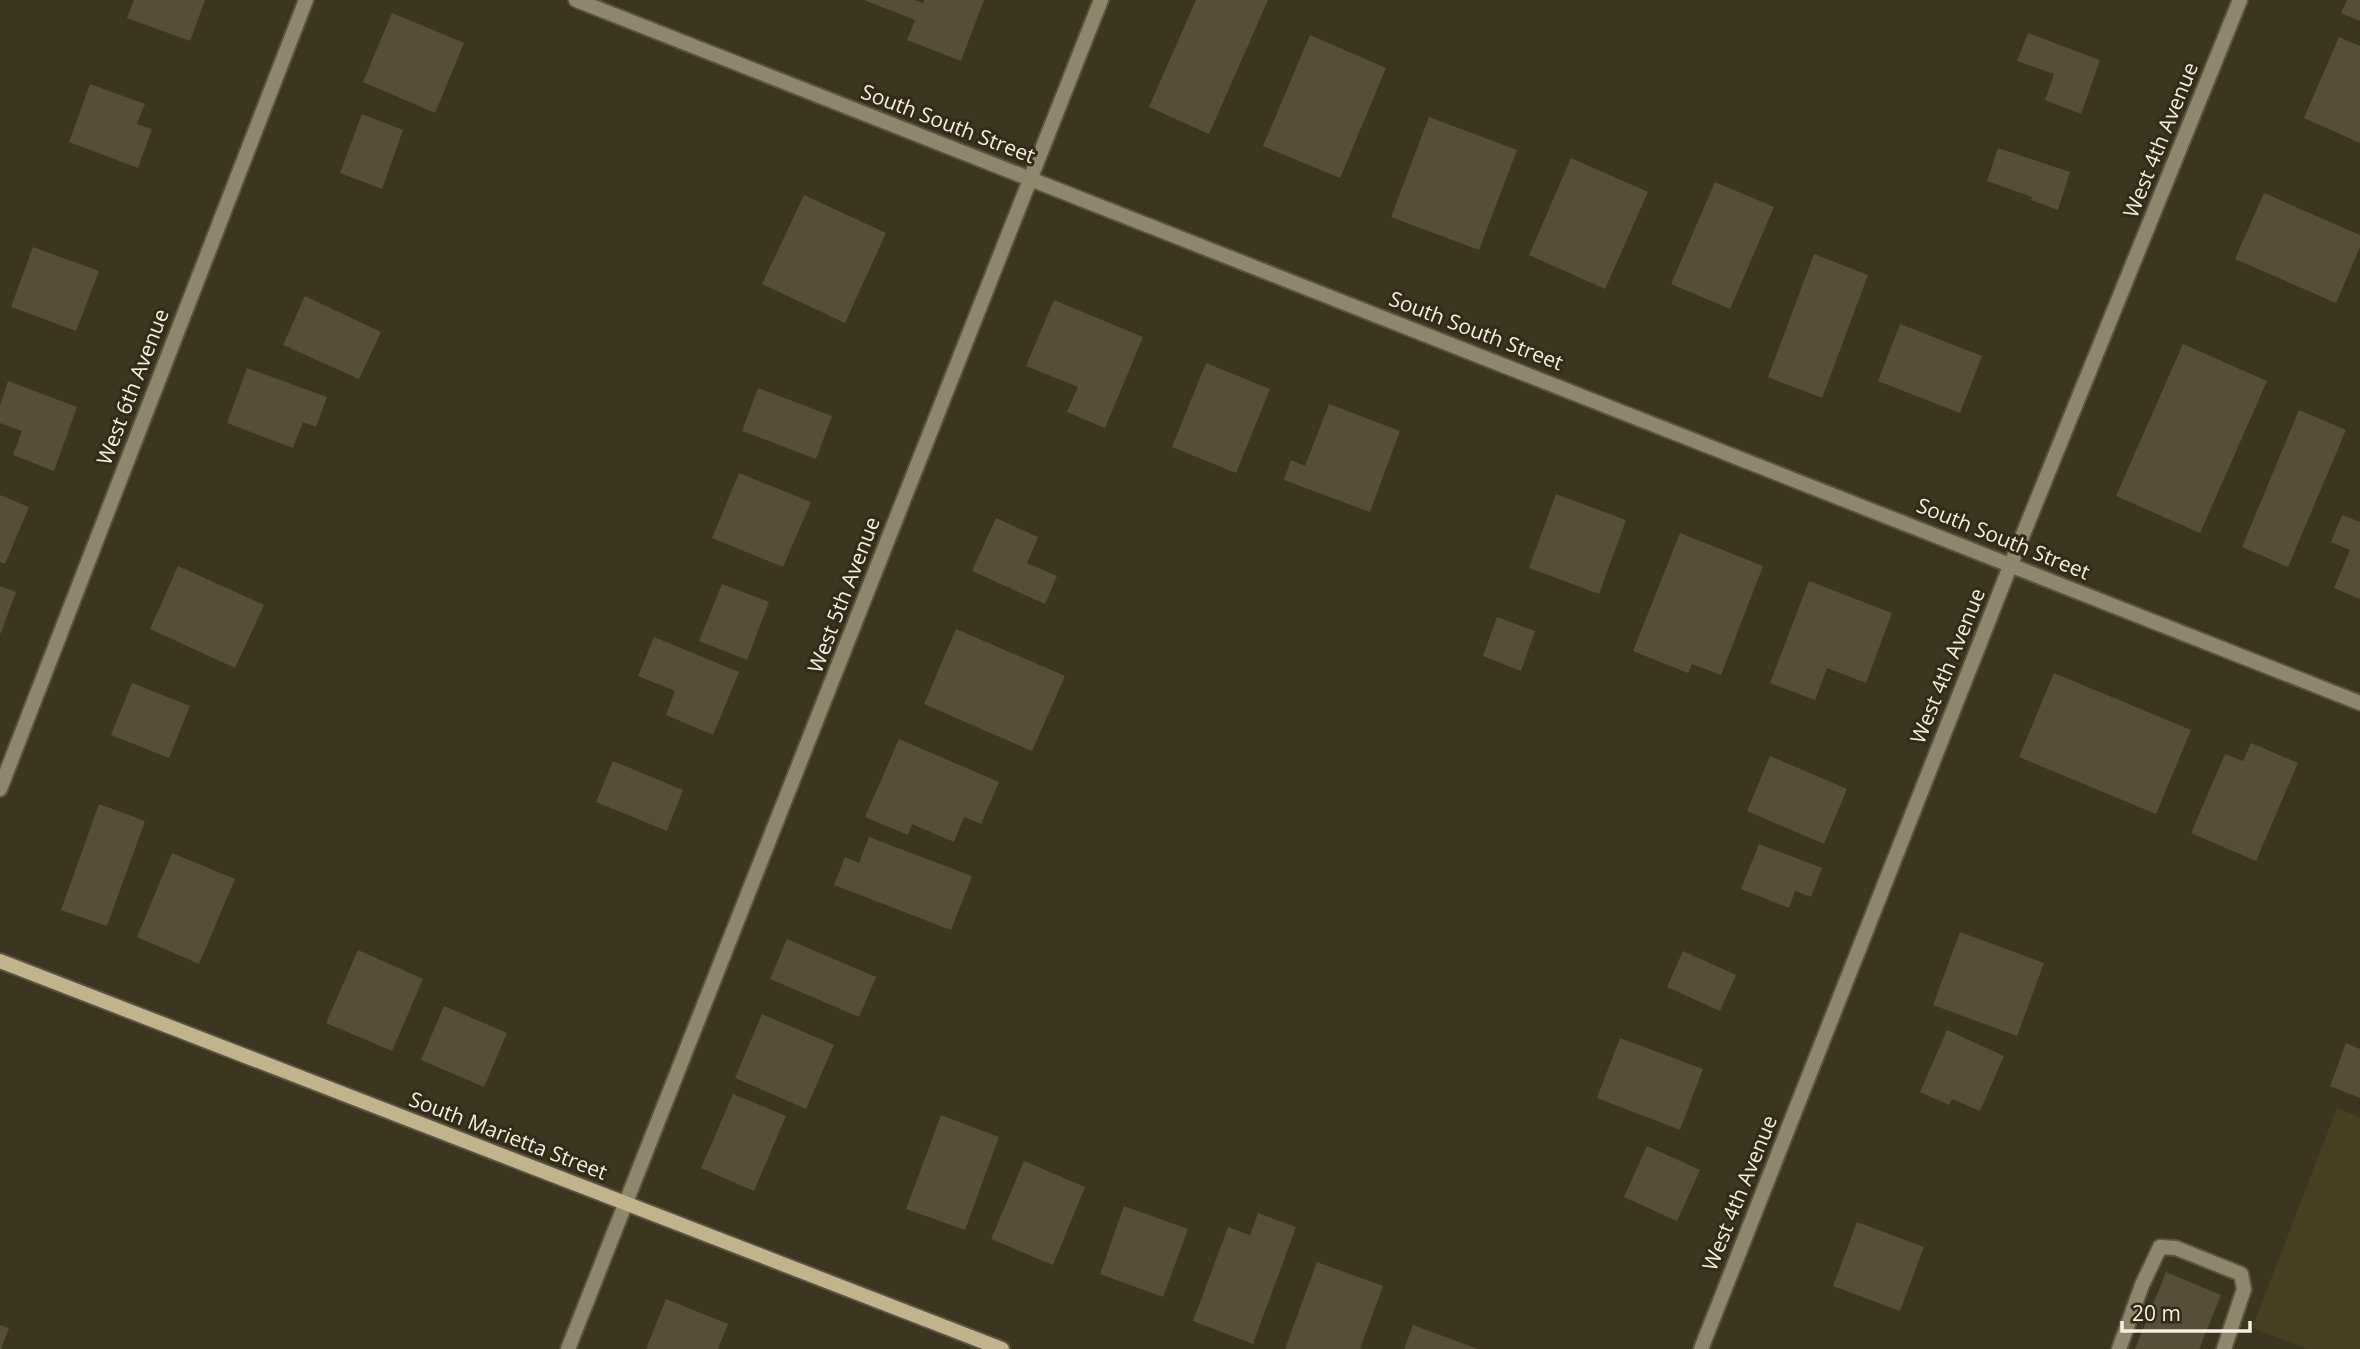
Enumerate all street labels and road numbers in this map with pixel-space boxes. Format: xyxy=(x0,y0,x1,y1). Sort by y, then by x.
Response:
street label: West 4th Avenue xyxy=(2116,58,2204,221)
street label: South South Street xyxy=(857,77,1039,169)
street label: South South Street xyxy=(1385,284,1567,376)
street label: West 6th Avenue xyxy=(89,305,175,469)
street label: South South Street xyxy=(1913,491,2094,586)
street label: West 5th Avenue xyxy=(800,513,886,677)
street label: West 4th Avenue xyxy=(1903,584,1991,747)
street label: South Marietta Street xyxy=(405,1084,611,1186)
street label: West 4th Avenue xyxy=(1695,1111,1783,1274)

